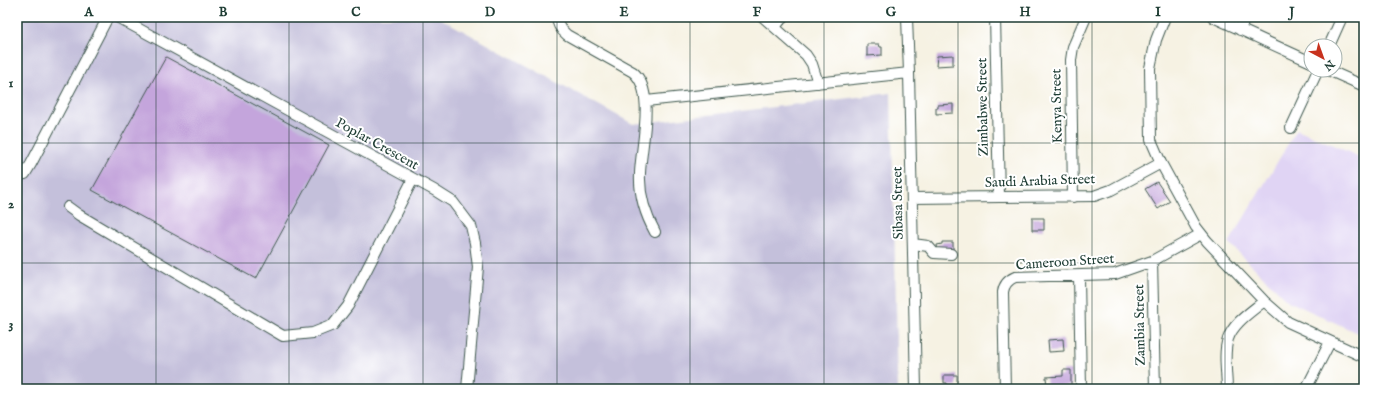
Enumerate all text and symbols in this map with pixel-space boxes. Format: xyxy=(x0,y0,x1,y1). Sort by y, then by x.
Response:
text: A xyxy=(84,4,95,21)
text: B xyxy=(219,4,228,21)
text: C xyxy=(351,4,361,21)
text: D xyxy=(485,4,496,21)
text: E xyxy=(619,4,629,21)
text: F xyxy=(753,4,762,21)
text: G xyxy=(886,4,897,21)
text: H xyxy=(1019,4,1031,21)
text: I xyxy=(1155,4,1161,21)
text: J xyxy=(1287,4,1295,21)
north arrow xyxy=(1303,38,1343,78)
text: N xyxy=(1320,56,1338,74)
street label: Zimbabwe Street xyxy=(973,57,993,156)
street label: Kenya Street xyxy=(1047,68,1067,143)
text: 1 xyxy=(9,75,14,92)
street label: Poplar Crescent xyxy=(332,114,422,174)
street label: Sibasa Street xyxy=(888,166,908,240)
street label: Saudi Arabia Street xyxy=(984,170,1096,192)
text: 2 xyxy=(8,196,14,213)
street label: Cameroon Street xyxy=(1015,250,1115,274)
street label: Zambia Street xyxy=(1130,284,1150,366)
text: 3 xyxy=(9,316,14,333)

